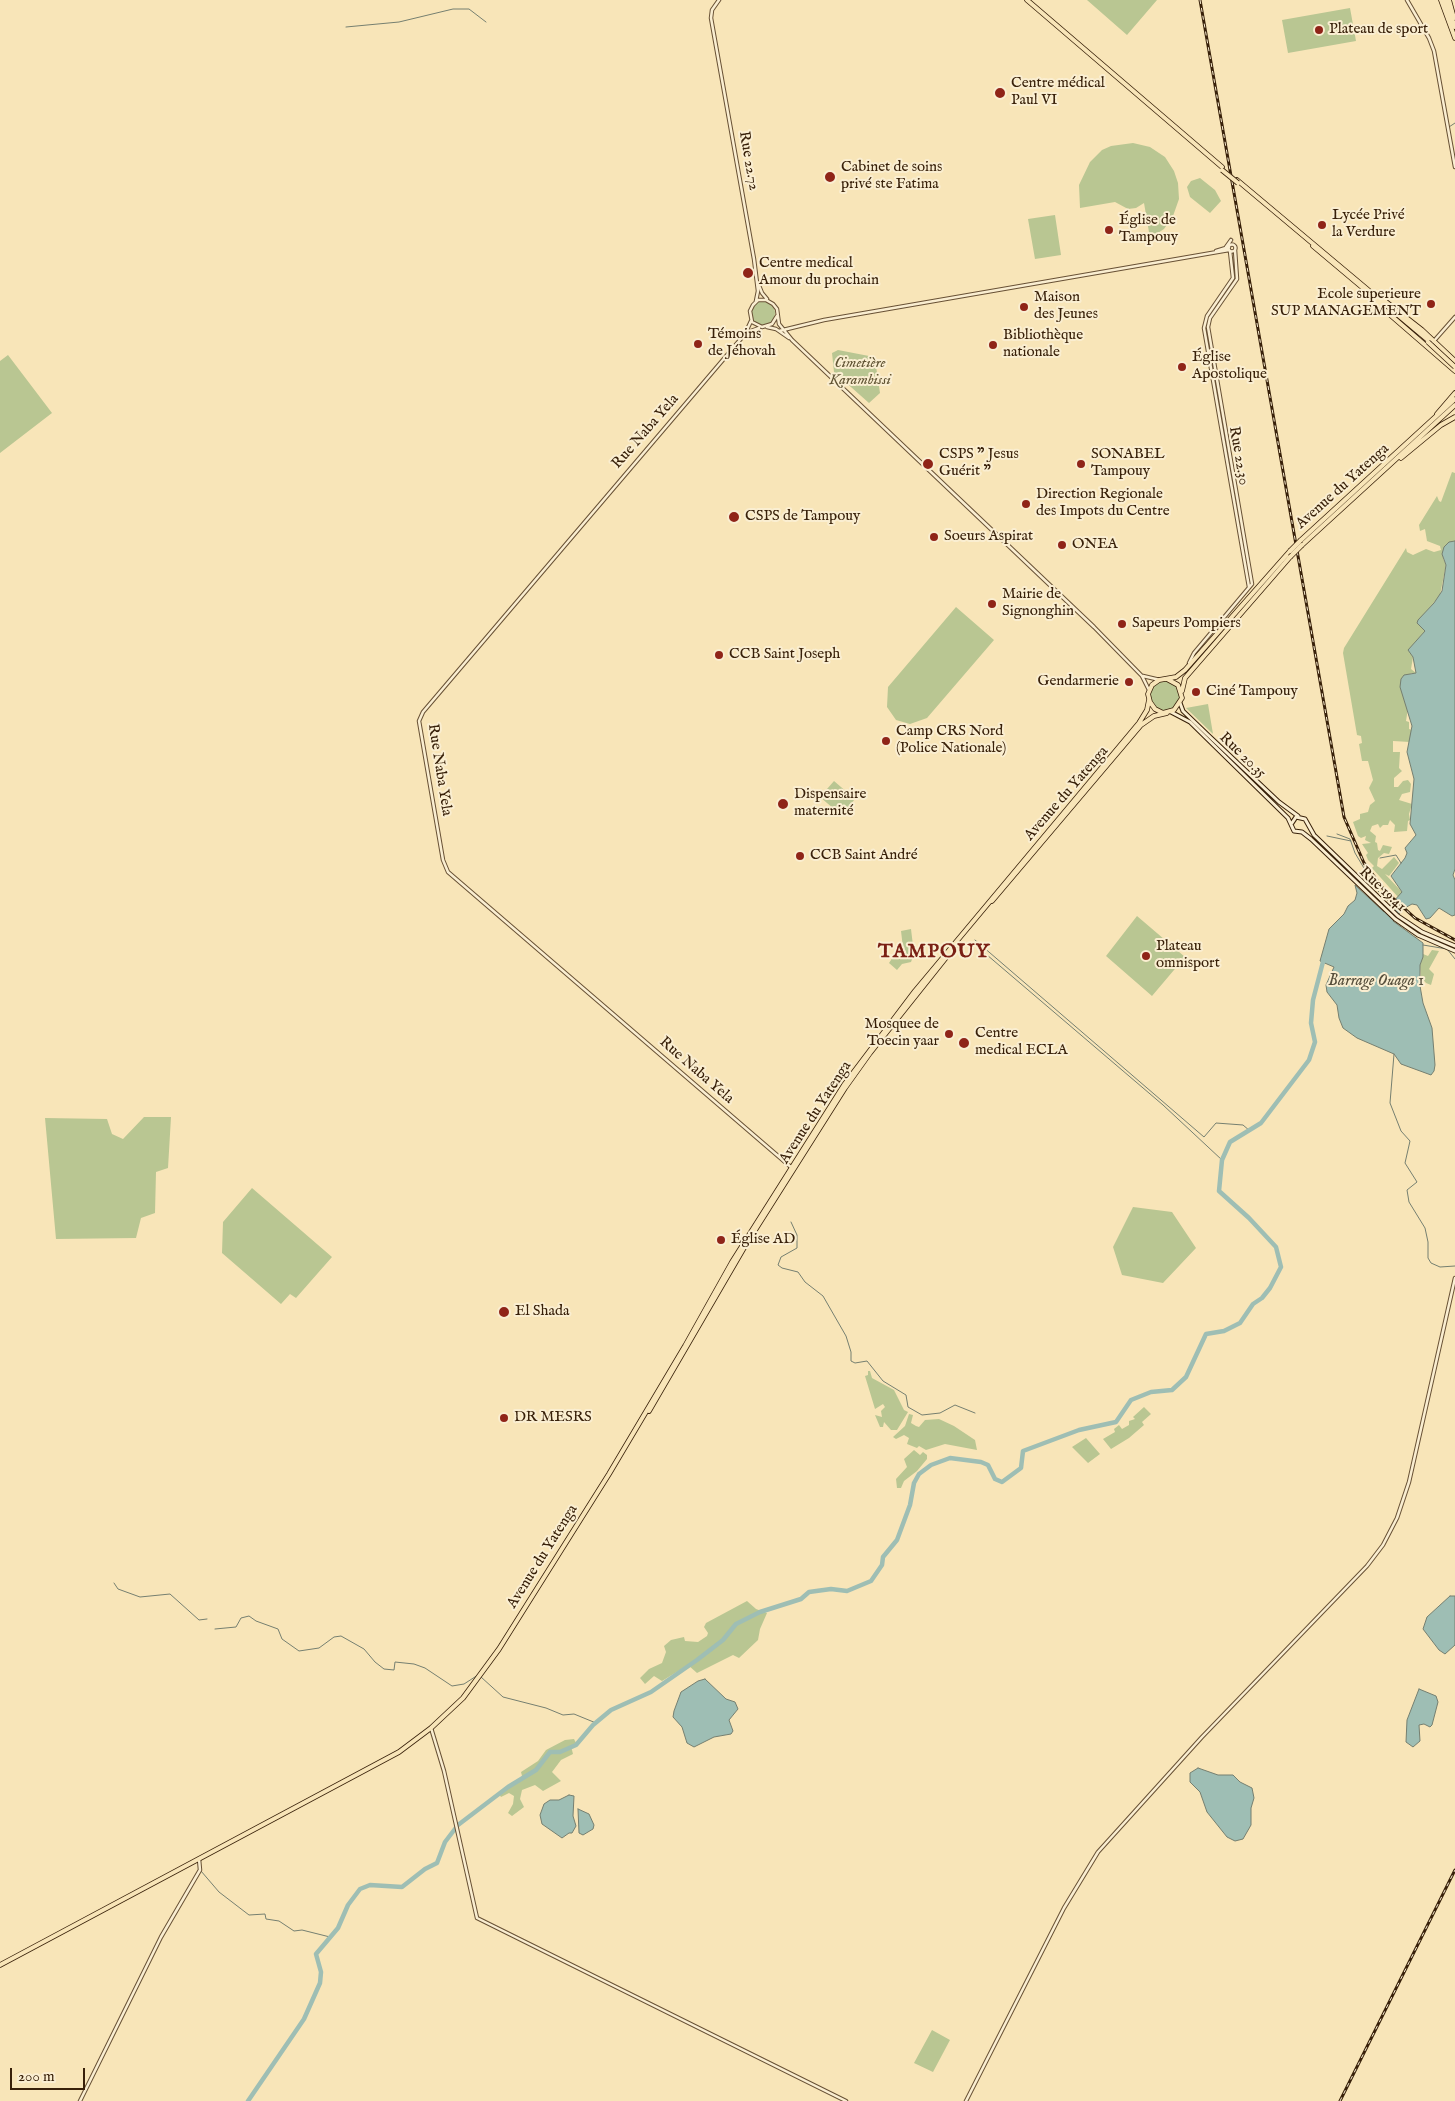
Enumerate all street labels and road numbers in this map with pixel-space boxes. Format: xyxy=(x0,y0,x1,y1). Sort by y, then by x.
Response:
street label: Rue 22.72 xyxy=(734,130,762,192)
street label: Rue Naba Yela xyxy=(609,391,683,473)
street label: Rue 22.30 xyxy=(1224,425,1252,487)
street label: Avenue du Yatenga xyxy=(1293,440,1393,534)
street label: Rue Naba Yela xyxy=(423,723,455,817)
street label: Rue 20.35 xyxy=(1215,729,1269,783)
street label: Avenue du Yatenga xyxy=(1021,743,1113,845)
street label: Rue 19.41 xyxy=(1355,864,1409,916)
street label: Rue Naba Yela xyxy=(655,1034,737,1108)
street label: Avenue du Yatenga xyxy=(776,1058,856,1168)
street label: Avenue du Yatenga xyxy=(504,1502,582,1612)

